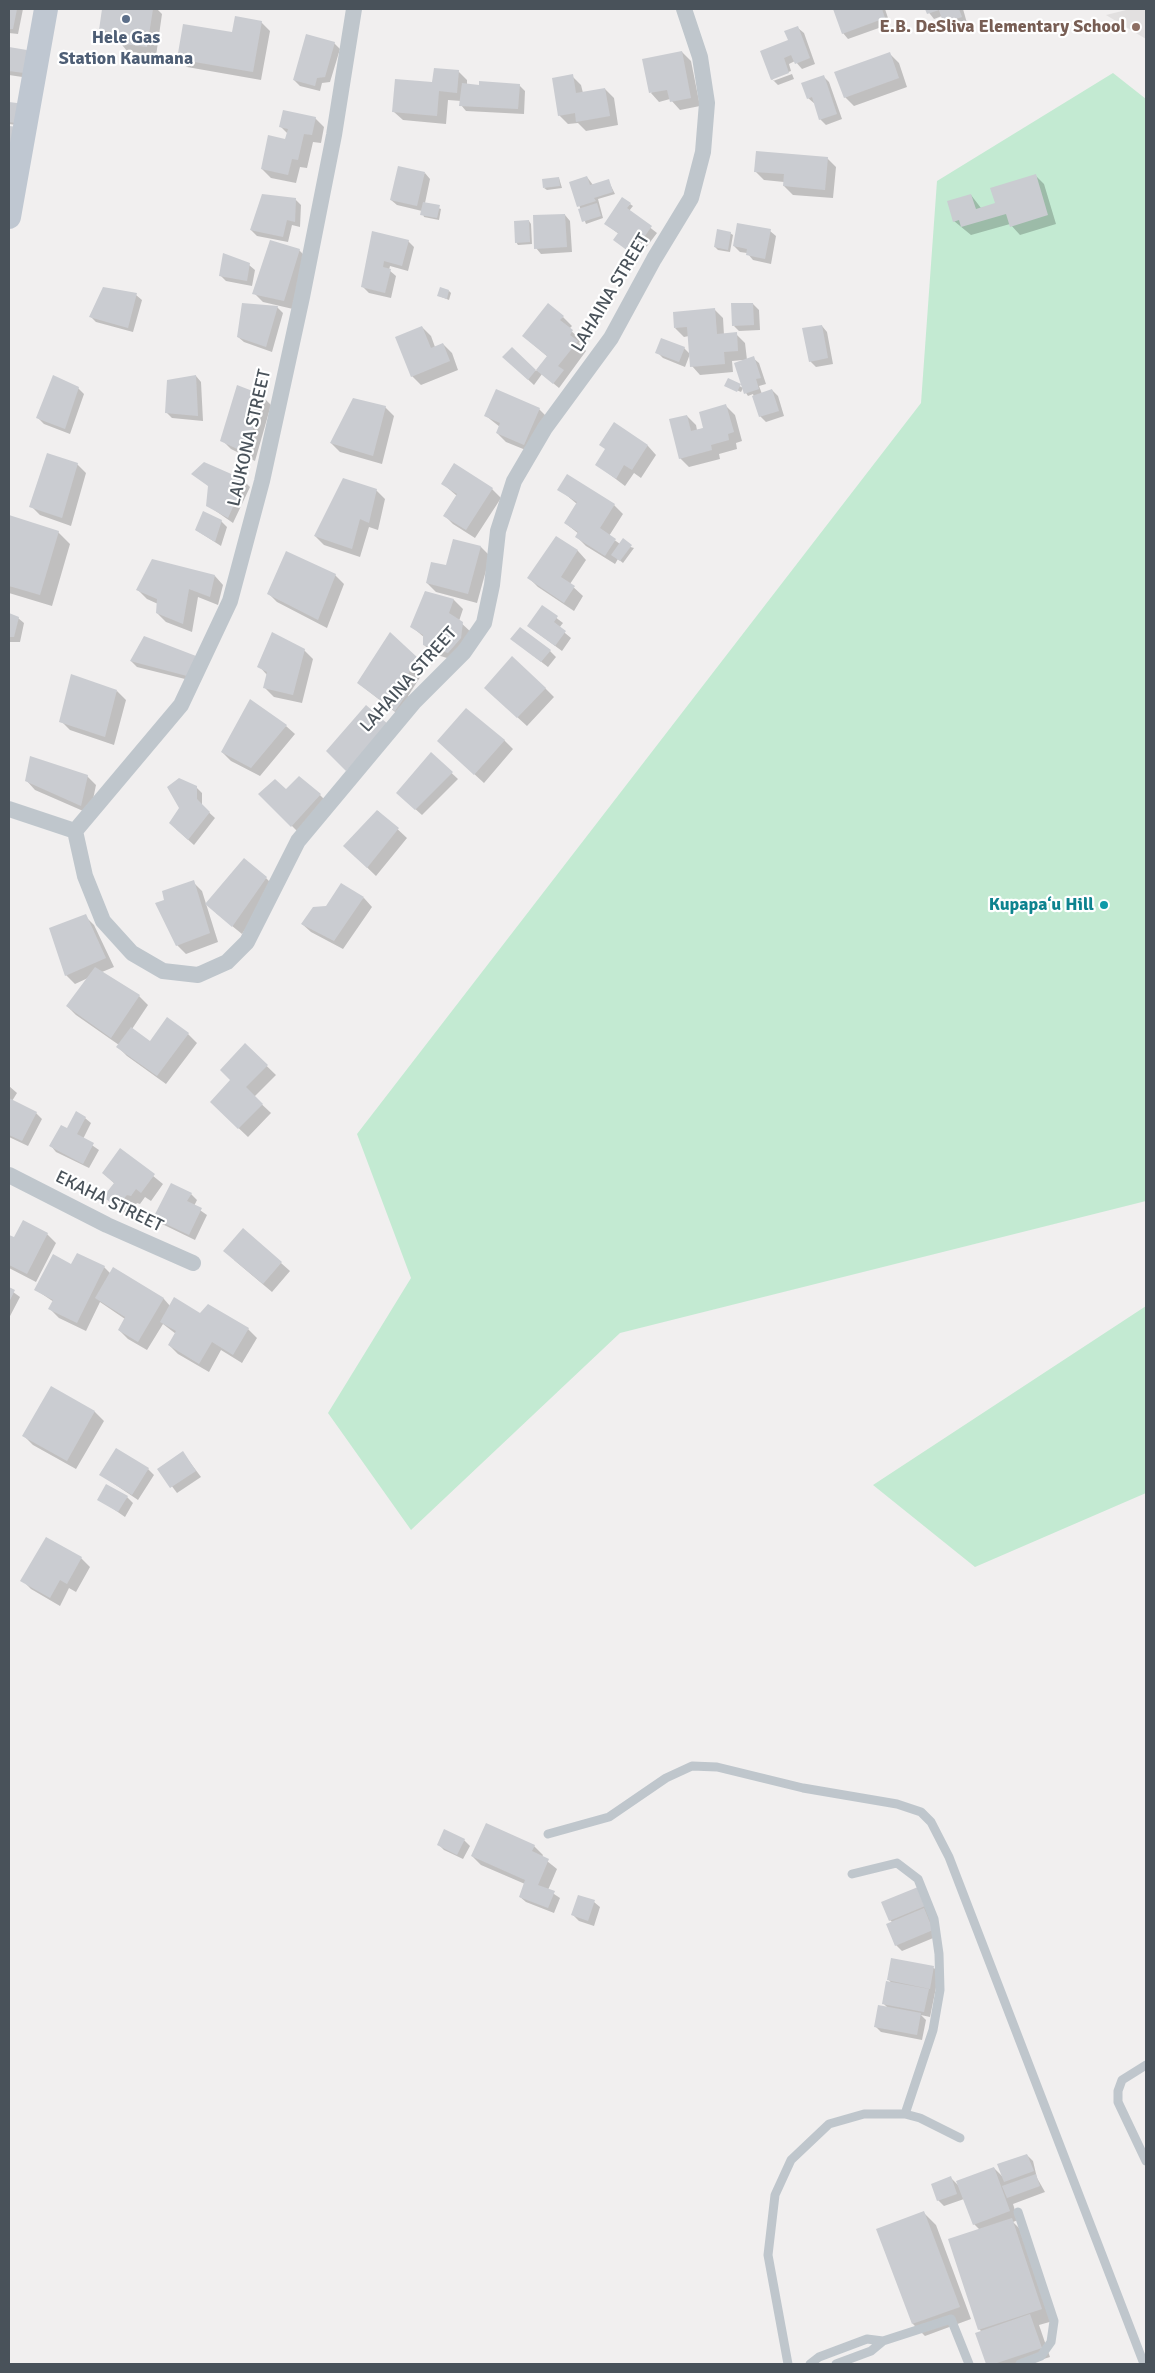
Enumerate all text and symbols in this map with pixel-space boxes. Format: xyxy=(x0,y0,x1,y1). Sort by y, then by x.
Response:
marker: Hele Gas Station Kaumana xyxy=(120,13,132,25)
place label: E.B. DeSliva Elementary School xyxy=(880,16,1126,38)
marker: E.B. DeSliva Elementary School xyxy=(1130,21,1142,33)
place label: Hele Gas Station Kaumana xyxy=(59,27,193,70)
street label: LAHAINA STREET xyxy=(567,230,655,356)
street label: LAUKONA STREET xyxy=(224,367,276,509)
street label: LAHAINA STREET xyxy=(356,623,462,737)
place label: Kupapaʻu Hill xyxy=(989,894,1094,916)
marker: Kupapaʻu Hill xyxy=(1098,899,1110,911)
street label: EKAHA STREET xyxy=(51,1167,167,1237)

